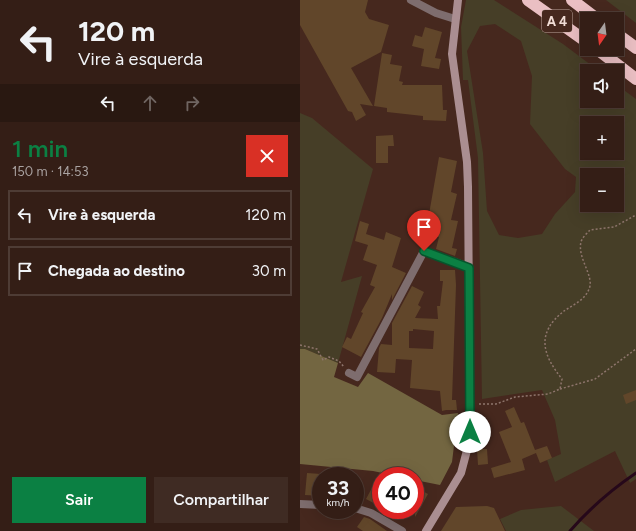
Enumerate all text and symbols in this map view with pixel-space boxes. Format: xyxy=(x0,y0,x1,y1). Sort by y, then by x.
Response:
road number: A 4 xyxy=(542,10,572,32)
north arrow xyxy=(580,12,624,56)
map controls xyxy=(580,12,624,212)
text: 120 m xyxy=(78,14,155,48)
icon: left xyxy=(12,16,64,68)
text: Vire à esquerda xyxy=(78,48,203,70)
button: sound xyxy=(580,64,624,108)
icon: left xyxy=(97,92,119,114)
icon: ahead xyxy=(139,92,161,114)
icon: right xyxy=(181,92,203,114)
button: + xyxy=(580,116,624,160)
text: 1 min xyxy=(12,134,68,163)
button: close xyxy=(246,135,288,177)
text: 150 m · 14:53 xyxy=(12,164,88,179)
button: − xyxy=(580,168,624,212)
icon: left xyxy=(14,204,36,226)
text: Vire à esquerda xyxy=(48,206,155,224)
text: 120 m xyxy=(245,206,286,224)
pin xyxy=(407,210,441,251)
icon: arrive xyxy=(413,216,435,238)
icon: arrive xyxy=(14,260,36,282)
text: Chegada ao destino xyxy=(48,262,185,280)
text: 30 m xyxy=(252,262,286,280)
position arrow xyxy=(449,411,491,453)
speed limit sign: 40 xyxy=(372,467,424,519)
text: 33 xyxy=(327,476,349,500)
button: Sair xyxy=(12,477,146,523)
button: Compartilhar xyxy=(154,477,288,523)
text: km/h xyxy=(327,496,349,509)

